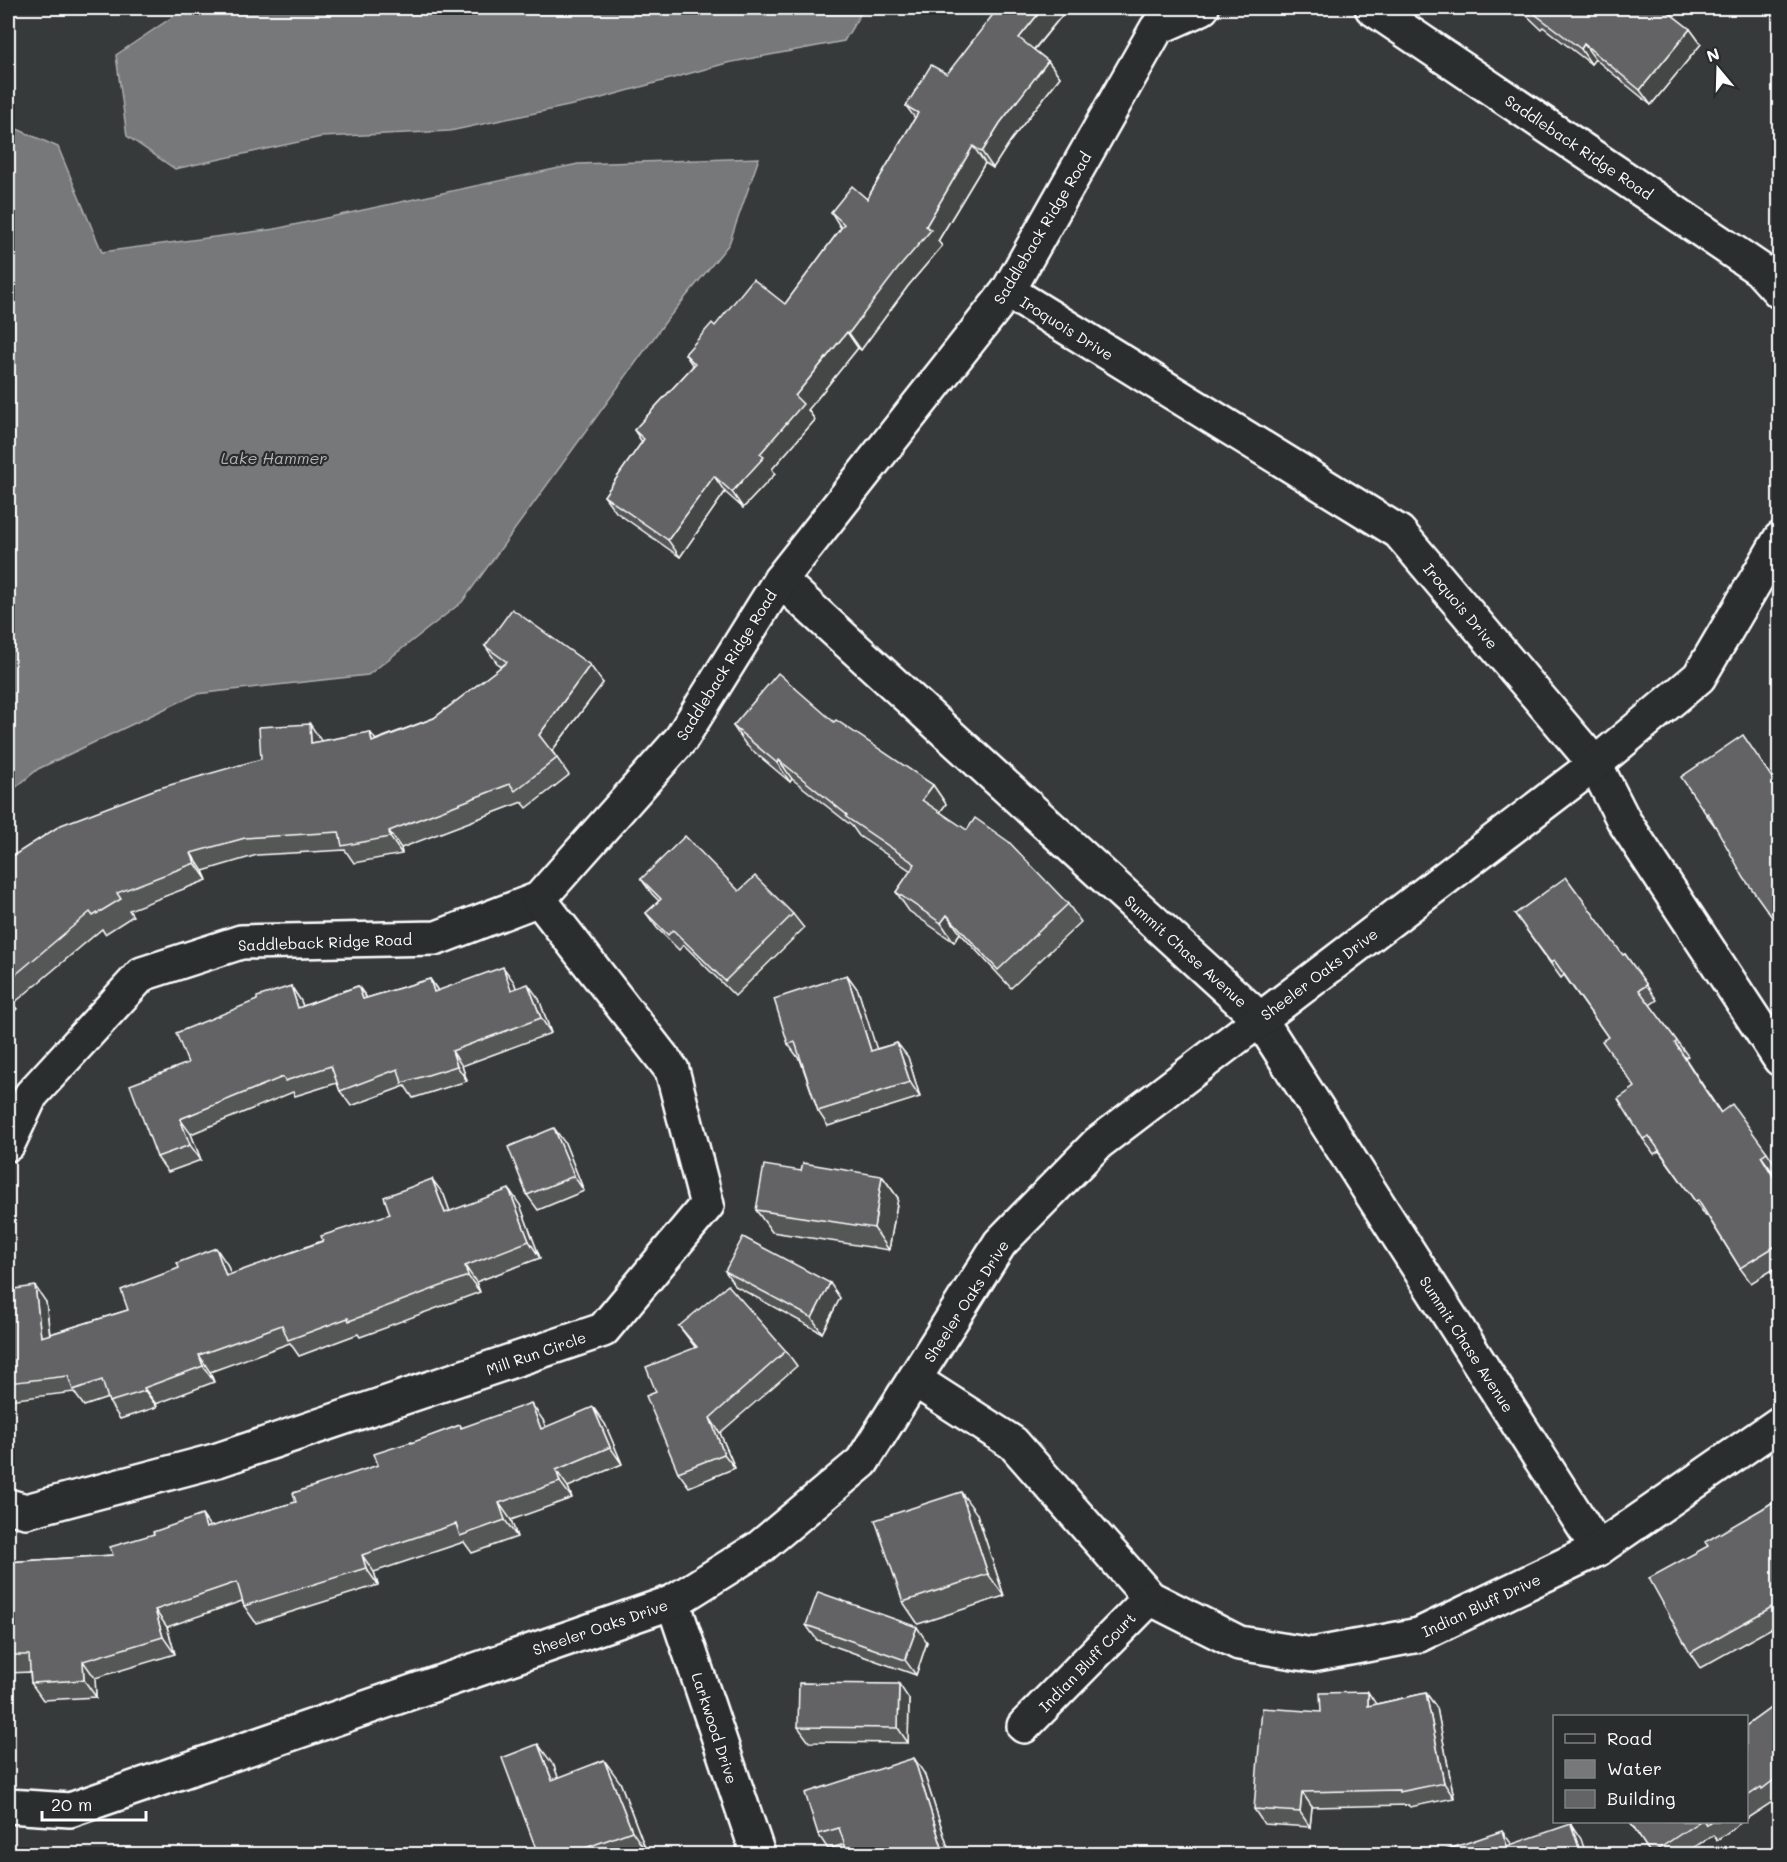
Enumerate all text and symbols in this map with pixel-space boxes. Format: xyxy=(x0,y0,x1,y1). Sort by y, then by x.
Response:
north arrow xyxy=(1688,39,1748,99)
text: N xyxy=(1704,42,1722,66)
street label: Saddleback Ridge Road xyxy=(1501,90,1657,204)
street label: Saddleback Ridge Road xyxy=(989,148,1095,308)
street label: Iroquois Drive xyxy=(1017,291,1117,365)
water label: Lake Hammer xyxy=(221,447,327,468)
street label: Iroquois Drive xyxy=(1419,559,1503,653)
street label: Saddleback Ridge Road xyxy=(671,586,781,744)
street label: Summit Chase Avenue xyxy=(1120,891,1252,1011)
street label: Sheeler Oaks Drive xyxy=(1256,923,1382,1025)
street label: Saddleback Ridge Road xyxy=(238,929,412,955)
street label: Sheeler Oaks Drive xyxy=(919,1236,1013,1366)
street label: Summit Chase Avenue xyxy=(1415,1272,1519,1416)
street label: Mill Run Circle xyxy=(483,1327,589,1379)
street label: Indian Bluff Drive xyxy=(1418,1569,1544,1641)
street label: Sheeler Oaks Drive xyxy=(530,1594,670,1660)
street label: Indian Bluff Court xyxy=(1034,1608,1140,1716)
street label: Larkwood Drive xyxy=(688,1670,742,1786)
legend xyxy=(1553,1715,1748,1823)
text: Road xyxy=(1607,1726,1652,1750)
text: Water xyxy=(1607,1756,1662,1780)
scale bar xyxy=(42,1784,146,1822)
text: Building xyxy=(1607,1786,1675,1810)
text: 20 m xyxy=(51,1792,92,1816)

